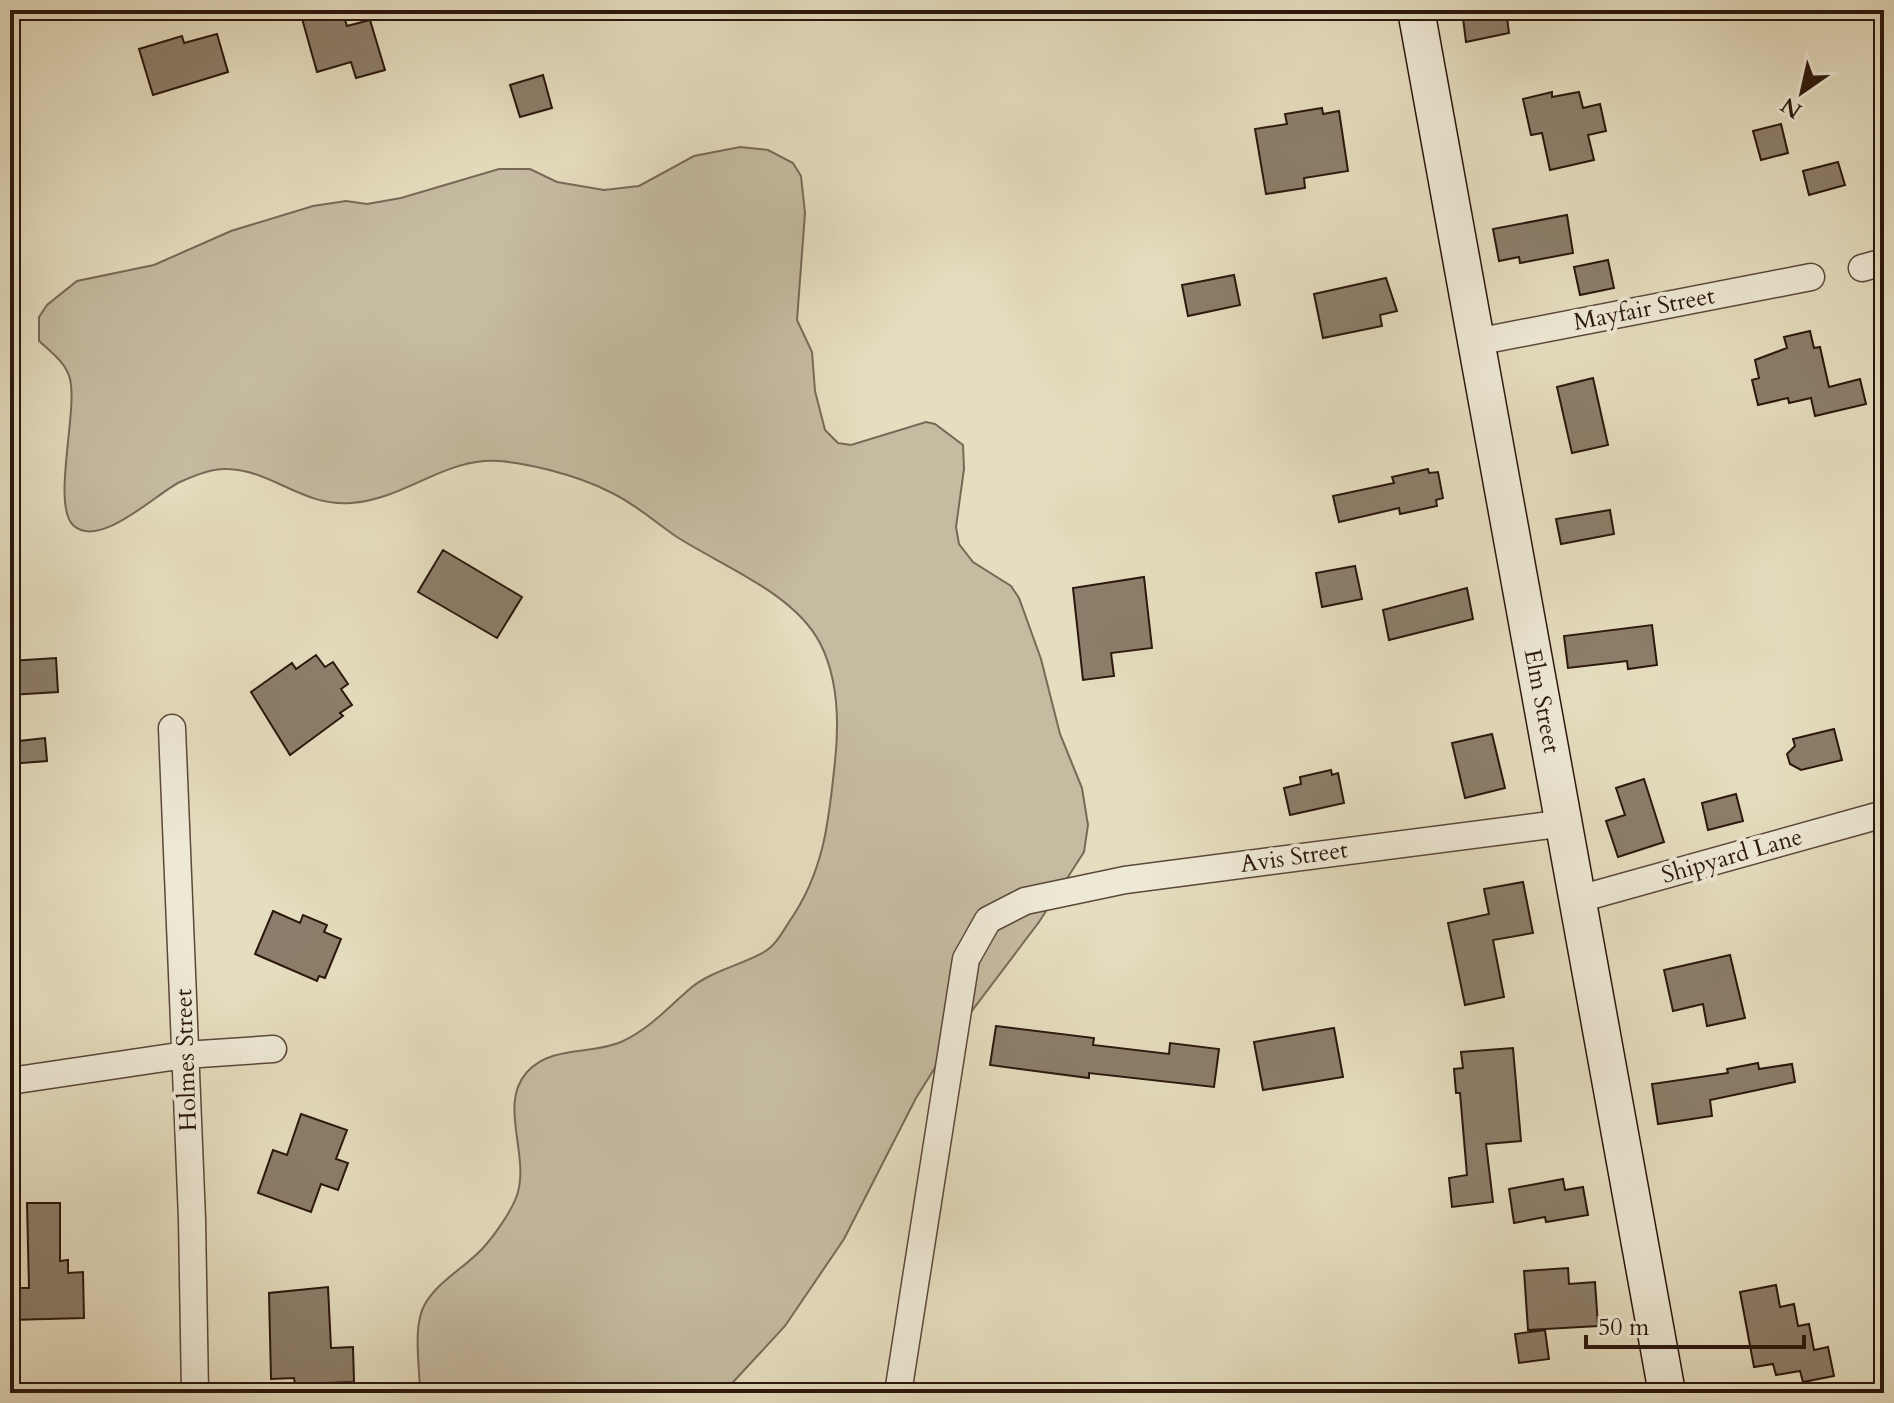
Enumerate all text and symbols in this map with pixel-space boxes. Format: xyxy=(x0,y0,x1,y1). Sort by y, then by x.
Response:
north arrow xyxy=(1762,52,1842,132)
text: N xyxy=(1775,90,1808,126)
street label: Mayfair Street xyxy=(1571,279,1718,339)
street label: Elm Street xyxy=(1516,646,1568,756)
street label: Shipyard Lane xyxy=(1658,820,1806,892)
street label: Avis Street xyxy=(1238,833,1350,881)
street label: Holmes Street xyxy=(167,988,205,1132)
scale bar xyxy=(1586,1299,1804,1349)
text: 50 m xyxy=(1598,1311,1650,1344)

